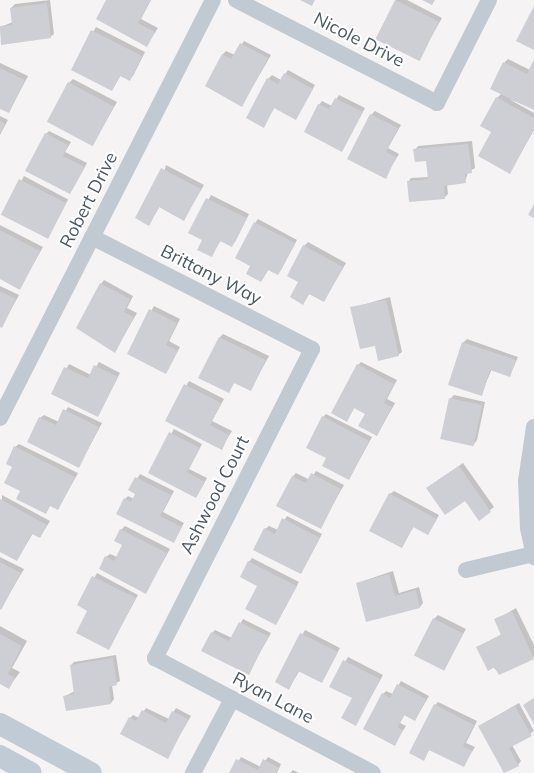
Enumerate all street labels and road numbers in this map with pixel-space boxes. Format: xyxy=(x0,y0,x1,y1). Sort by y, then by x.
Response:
street label: Nicole Drive xyxy=(310,8,408,72)
street label: Robert Drive xyxy=(56,148,122,252)
street label: Brittany Way xyxy=(157,240,265,310)
street label: Ashwood Court xyxy=(176,432,254,558)
street label: Ryan Lane xyxy=(229,668,317,728)

